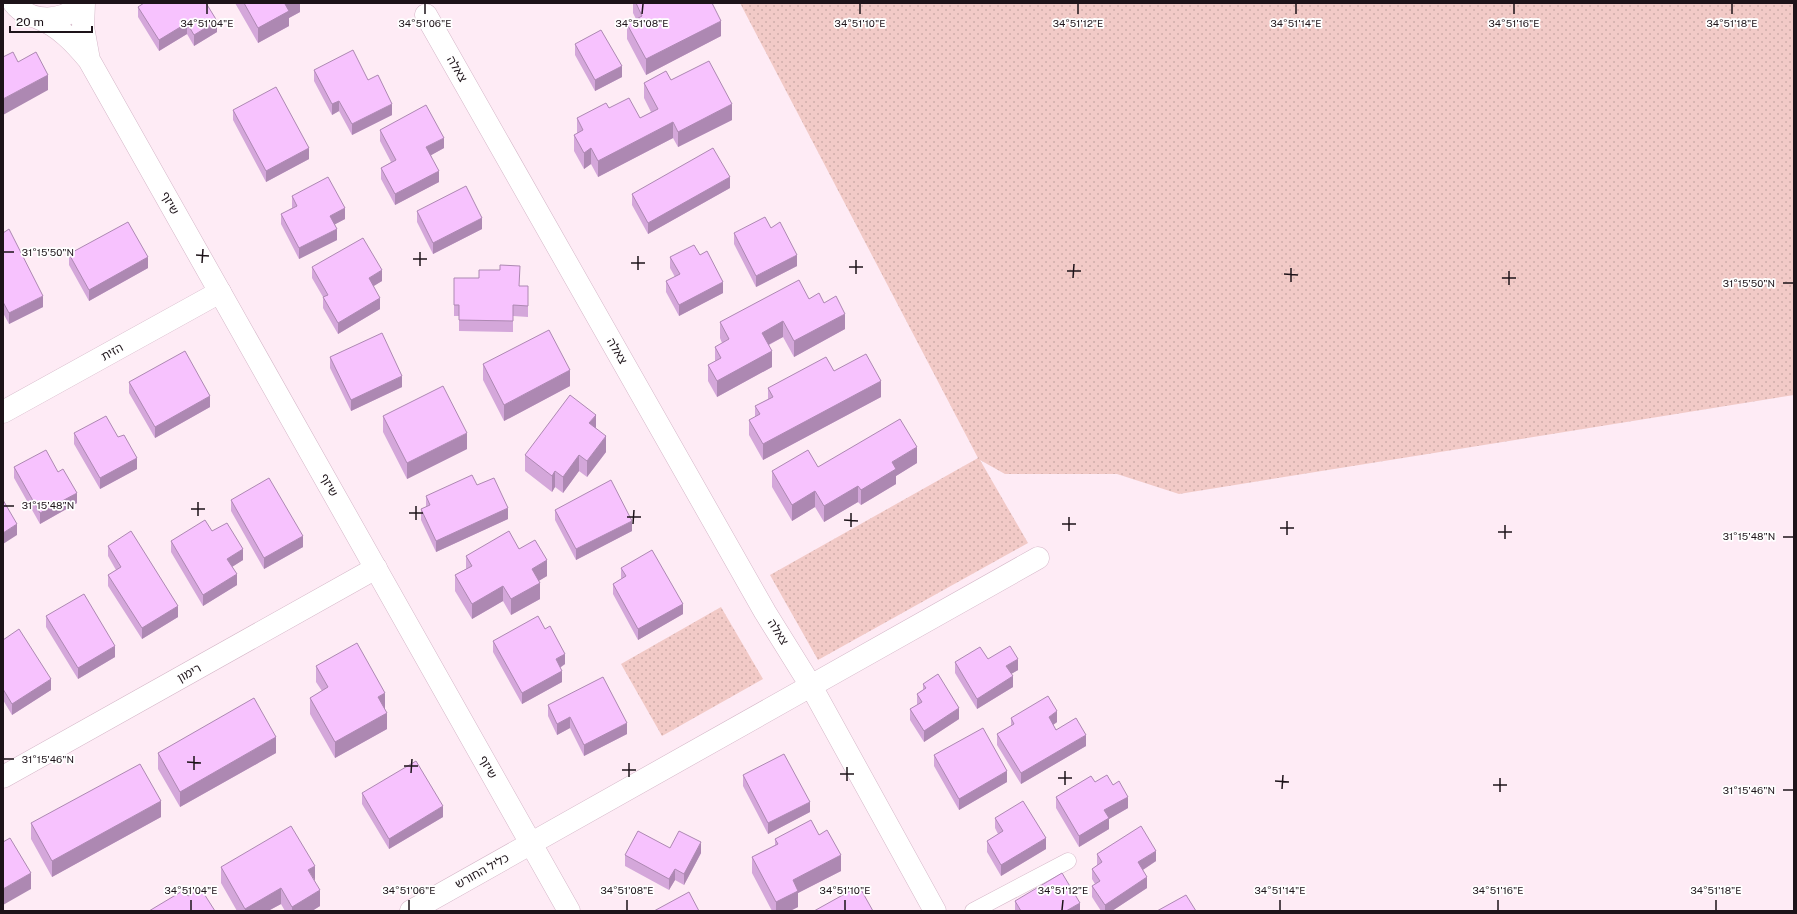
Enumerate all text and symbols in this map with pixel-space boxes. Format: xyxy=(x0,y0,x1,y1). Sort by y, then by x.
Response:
scale bar xyxy=(10,8,92,34)
text: 20 m xyxy=(16,15,44,29)
text: 34°51'04"E xyxy=(180,17,234,29)
text: 34°51'06"E xyxy=(399,17,451,29)
text: 34°51'08"E xyxy=(615,17,669,29)
text: 34°51'10"E xyxy=(835,17,885,29)
text: 34°51'12"E xyxy=(1053,17,1103,29)
text: 34°51'14"E xyxy=(1271,17,1321,29)
text: 34°51'16"E xyxy=(1489,17,1539,29)
text: 34°51'18"E xyxy=(1706,17,1758,29)
street label: צאלה xyxy=(444,53,470,85)
street label: שיזף xyxy=(158,189,182,217)
text: 31°15'50"N xyxy=(22,246,74,258)
text: 31°15'50"N xyxy=(1723,277,1775,289)
street label: צאלה xyxy=(604,335,630,367)
street label: הזית xyxy=(99,340,125,364)
street label: שיזף xyxy=(317,471,341,499)
text: 31°15'48"N xyxy=(22,499,74,511)
text: 31°15'48"N xyxy=(1723,530,1775,542)
street label: צאלה xyxy=(765,616,791,648)
street label: רימון xyxy=(175,661,203,685)
text: 31°15'46"N xyxy=(22,753,74,765)
street label: שיזף xyxy=(476,753,500,781)
text: 31°15'46"N xyxy=(1723,784,1775,796)
street label: כליל החורש xyxy=(453,851,511,891)
text: 34°51'04"E xyxy=(164,884,218,896)
text: 34°51'06"E xyxy=(383,884,435,896)
text: 34°51'08"E xyxy=(600,884,654,896)
text: 34°51'10"E xyxy=(820,884,870,896)
text: 34°51'12"E xyxy=(1038,884,1088,896)
text: 34°51'14"E xyxy=(1255,884,1305,896)
text: 34°51'16"E xyxy=(1473,884,1523,896)
text: 34°51'18"E xyxy=(1690,884,1742,896)

